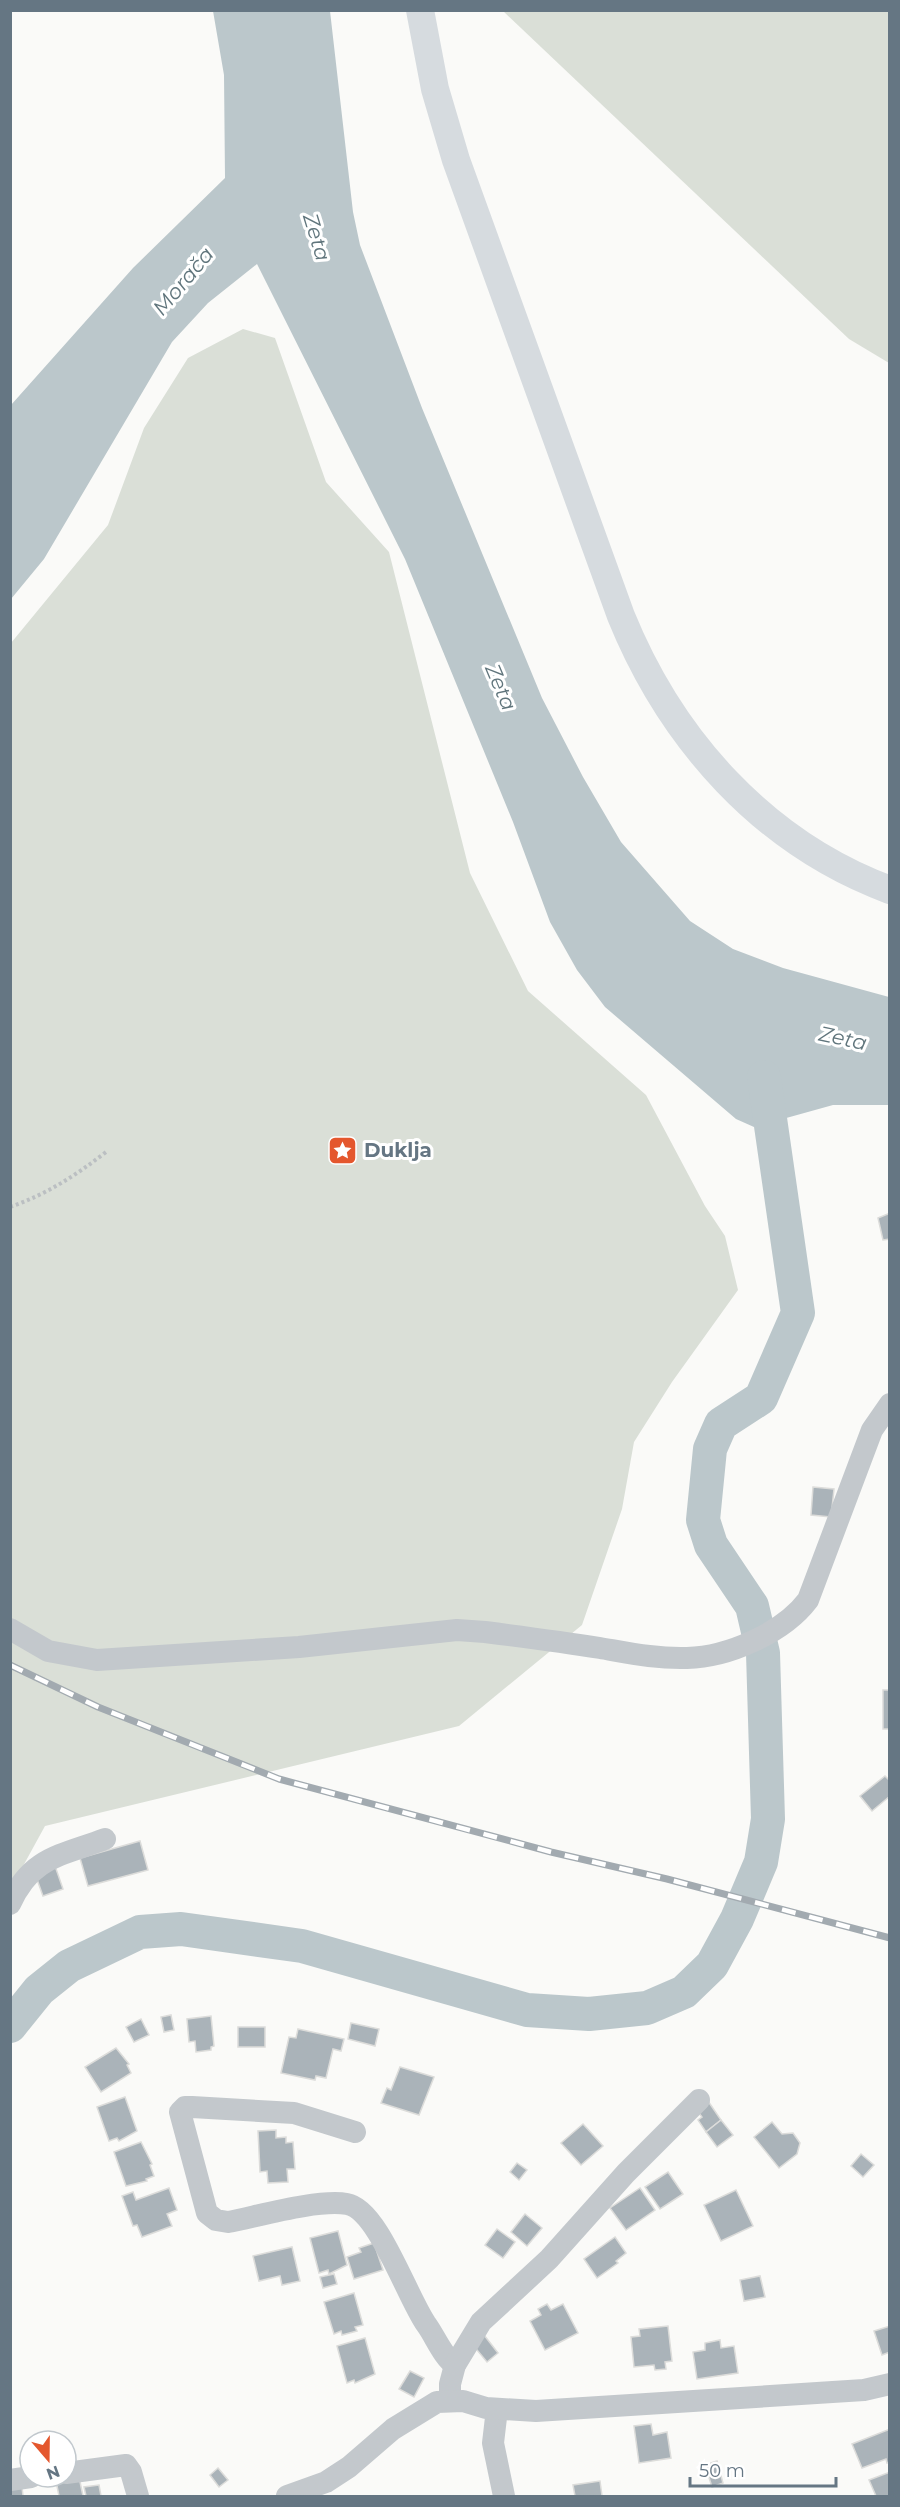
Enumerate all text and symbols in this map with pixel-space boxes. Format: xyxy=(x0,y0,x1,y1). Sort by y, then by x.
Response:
water label: Zeta xyxy=(298,209,336,264)
water label: Morača xyxy=(147,242,219,320)
water label: Zeta xyxy=(480,659,522,714)
water label: Zeta xyxy=(816,1021,869,1055)
place icon: Duklja xyxy=(327,1134,359,1166)
place label: Duklja xyxy=(364,1138,432,1162)
north arrow xyxy=(18,2429,78,2489)
scale bar xyxy=(690,2450,836,2488)
text: 50 m xyxy=(699,2460,745,2482)
text: N xyxy=(44,2461,62,2484)

